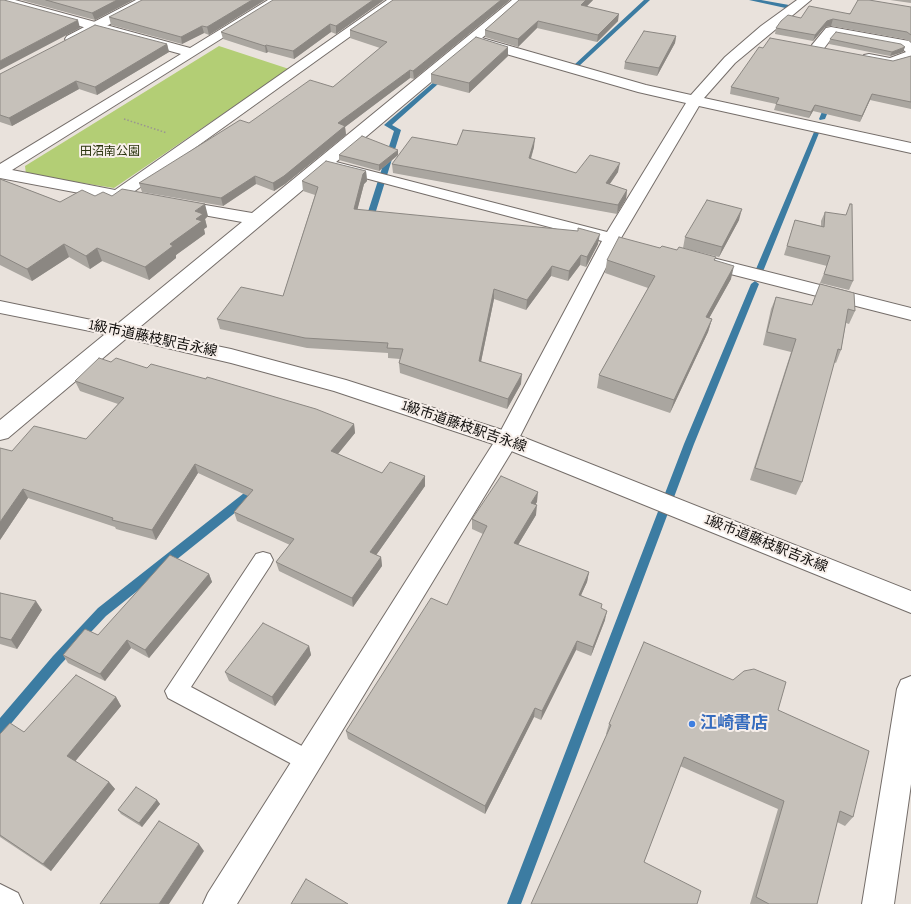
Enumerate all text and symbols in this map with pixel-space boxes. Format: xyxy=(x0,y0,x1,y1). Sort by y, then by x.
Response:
park label: 田沼南公園 xyxy=(80,145,140,159)
street label: 1級市道藤枝駅吉永線 xyxy=(87,317,219,361)
street label: 1級市道藤枝駅吉永線 xyxy=(399,398,529,456)
street label: 1級市道藤枝駅吉永線 xyxy=(702,512,830,576)
place label: 江崎書店 xyxy=(700,714,768,734)
marker: 江崎書店 xyxy=(687,719,697,729)

